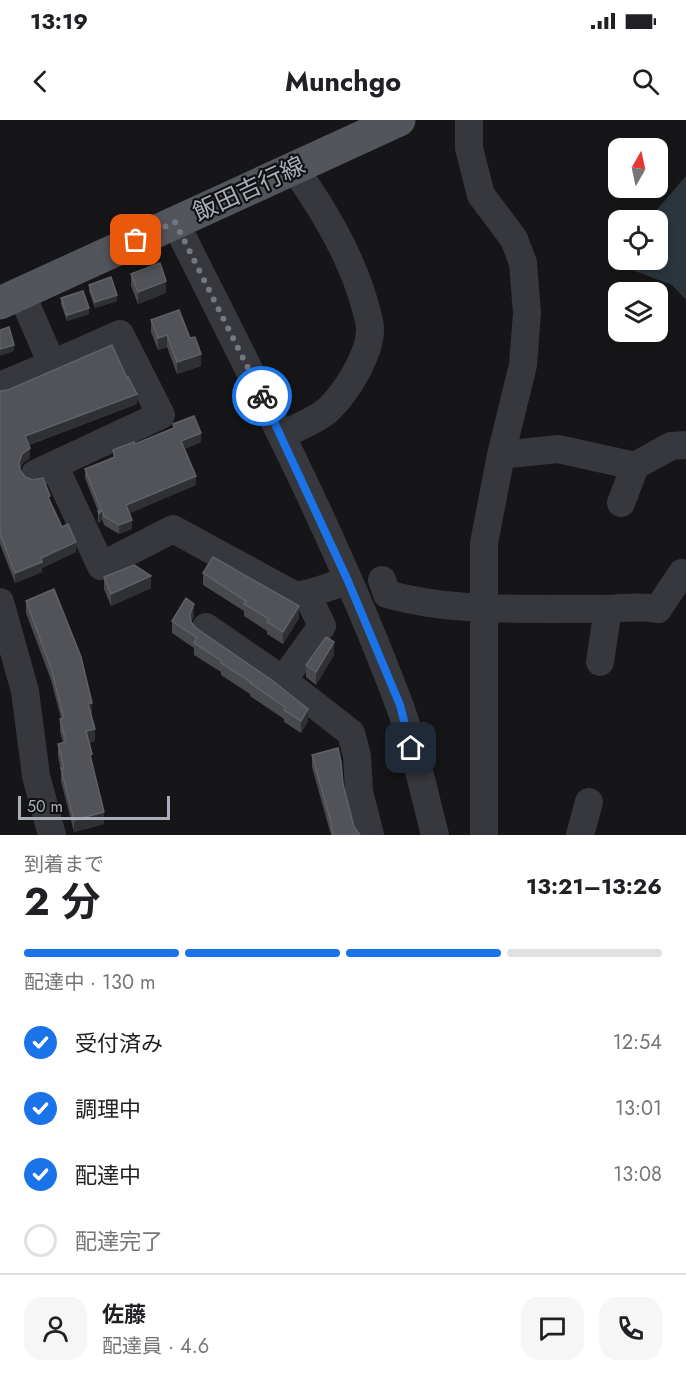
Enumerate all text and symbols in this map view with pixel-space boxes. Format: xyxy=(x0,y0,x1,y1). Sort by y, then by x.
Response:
text: 13:19 xyxy=(30,5,88,37)
text: Munchgo xyxy=(285,62,401,101)
icon: back xyxy=(24,65,57,98)
icon: search xyxy=(629,65,662,98)
north arrow xyxy=(608,138,668,198)
map controls xyxy=(608,138,668,342)
street label: 飯田吉行線 xyxy=(187,147,311,230)
button: locate xyxy=(608,210,668,270)
pin xyxy=(110,214,161,265)
icon: bag xyxy=(119,223,152,256)
button: layers xyxy=(608,282,668,342)
courier xyxy=(232,366,292,426)
icon: bike xyxy=(246,380,279,413)
pin xyxy=(385,722,436,773)
icon: home xyxy=(394,731,427,764)
scale bar xyxy=(18,793,170,820)
text: 50 m xyxy=(27,795,63,818)
text: 到着まで xyxy=(24,850,104,879)
text: 13:21–13:26 xyxy=(526,870,662,902)
text: 2 分 xyxy=(24,873,100,930)
text: 配達中 · 130 m xyxy=(24,968,156,997)
icon: check xyxy=(24,1026,57,1059)
text: 受付済み xyxy=(75,1027,163,1059)
text: 12:54 xyxy=(613,1028,662,1057)
icon: check xyxy=(24,1092,57,1125)
text: 調理中 xyxy=(75,1093,141,1125)
text: 13:01 xyxy=(615,1094,662,1123)
icon: check xyxy=(24,1158,57,1191)
text: 配達中 xyxy=(75,1159,141,1191)
text: 13:08 xyxy=(613,1160,662,1189)
text: 配達完了 xyxy=(75,1225,163,1257)
button: person xyxy=(24,1297,87,1360)
button: chat xyxy=(521,1297,584,1360)
button: phone xyxy=(599,1297,662,1360)
text: 佐藤 xyxy=(102,1298,146,1330)
text: 配達員 · 4.6 xyxy=(102,1332,209,1361)

